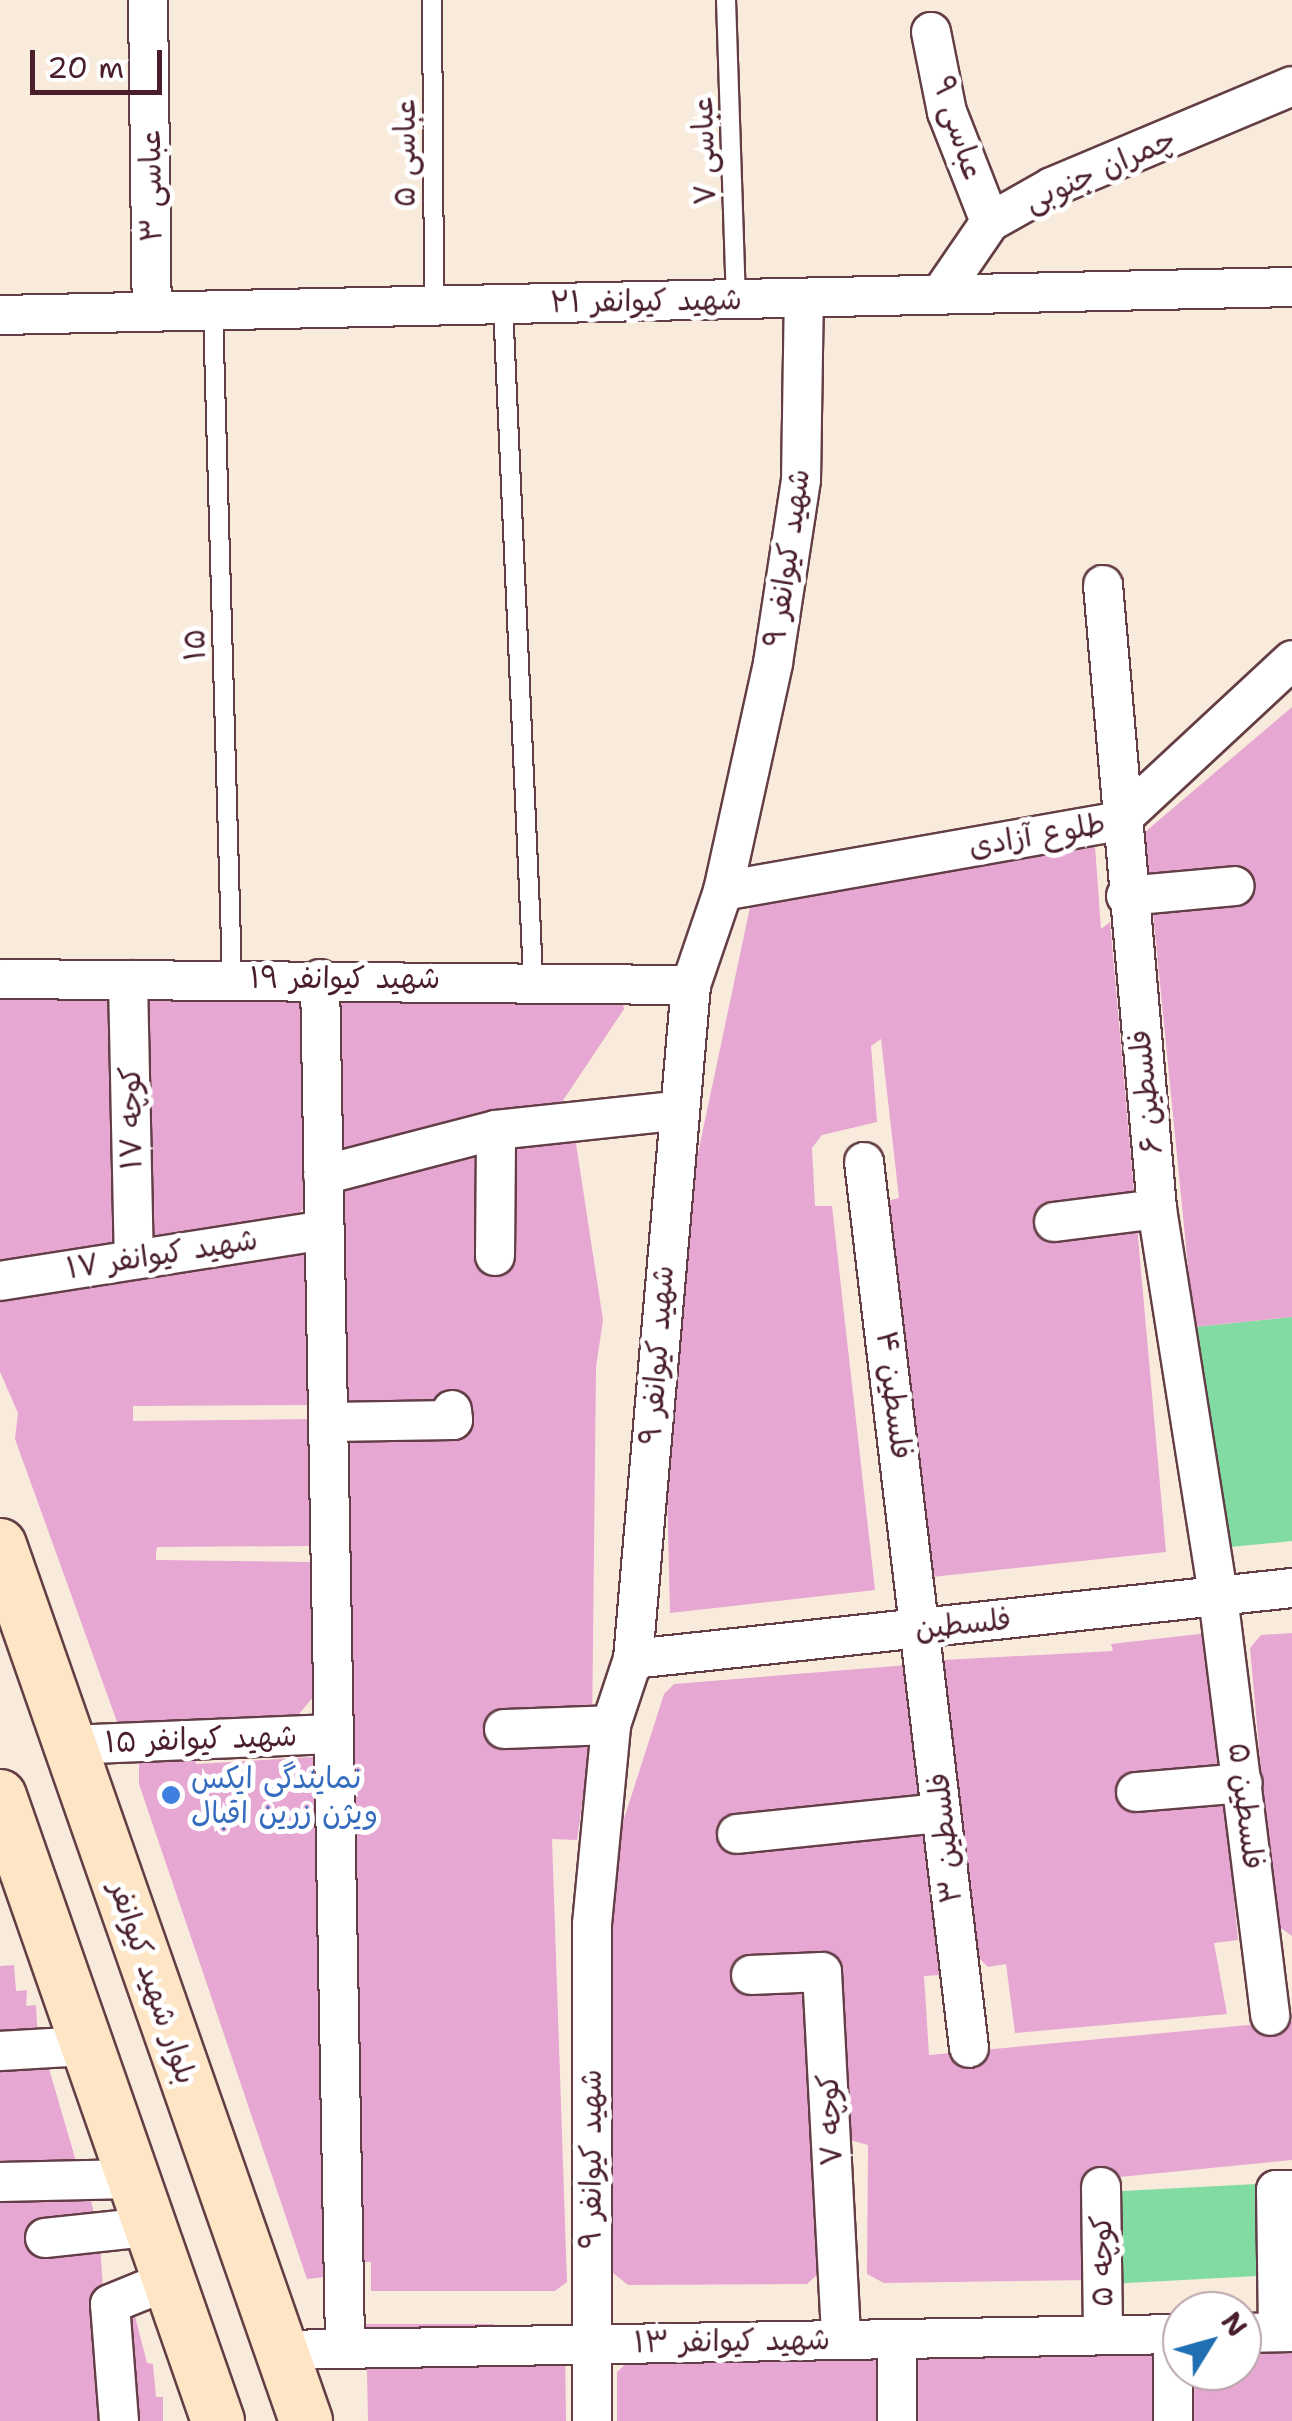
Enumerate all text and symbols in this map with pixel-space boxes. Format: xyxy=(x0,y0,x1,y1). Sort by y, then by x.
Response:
scale bar xyxy=(35,30,168,92)
text: 20 m xyxy=(47,47,124,88)
street label: عباسی ۹ xyxy=(924,72,992,184)
street label: عباسی ۷ xyxy=(684,96,724,206)
street label: عباسی ۵ xyxy=(387,99,423,207)
street label: چمران جنوبی xyxy=(1019,121,1181,219)
street label: عباسی ۳ xyxy=(132,130,170,242)
street label: شهید کیوانفر ۲۱ xyxy=(550,281,742,321)
street label: شهید کیوانفر ۹ xyxy=(757,467,817,649)
street label: ۱۵ xyxy=(176,629,214,661)
street label: طلوع آزادی xyxy=(966,805,1108,865)
street label: شهید کیوانفر ۱۹ xyxy=(250,960,440,996)
street label: فلسطین ۶ xyxy=(1122,1028,1170,1156)
street label: کوچه ۱۷ xyxy=(112,1066,150,1170)
street label: شهید کیوانفر ۱۷ xyxy=(64,1221,260,1287)
street label: شهید کیوانفر ۹ xyxy=(633,1264,681,1446)
street label: فلسطین ۴ xyxy=(868,1329,920,1461)
street label: فلسطین xyxy=(913,1601,1013,1647)
street label: شهید کیوانفر ۱۵ xyxy=(104,1718,298,1760)
street label: فلسطین ۵ xyxy=(1220,1741,1272,1871)
place label: نمایندگی ایکس ویژن زرین اقبال xyxy=(191,1760,378,1830)
street label: فلسطین ۳ xyxy=(920,1771,970,1905)
marker: نمایندگی ایکس ویژن زرین اقبال xyxy=(160,1784,182,1806)
street label: بلوار شهید کیوانفر xyxy=(102,1877,204,2089)
street label: شهید کیوانفر ۹ xyxy=(573,2069,609,2249)
street label: کوچه ۷ xyxy=(810,2073,850,2167)
street label: کوچه ۵ xyxy=(1083,2215,1121,2307)
north arrow xyxy=(1162,2291,1262,2391)
text: N xyxy=(1213,2304,1256,2344)
street label: شهید کیوانفر ۱۳ xyxy=(634,2321,830,2361)

